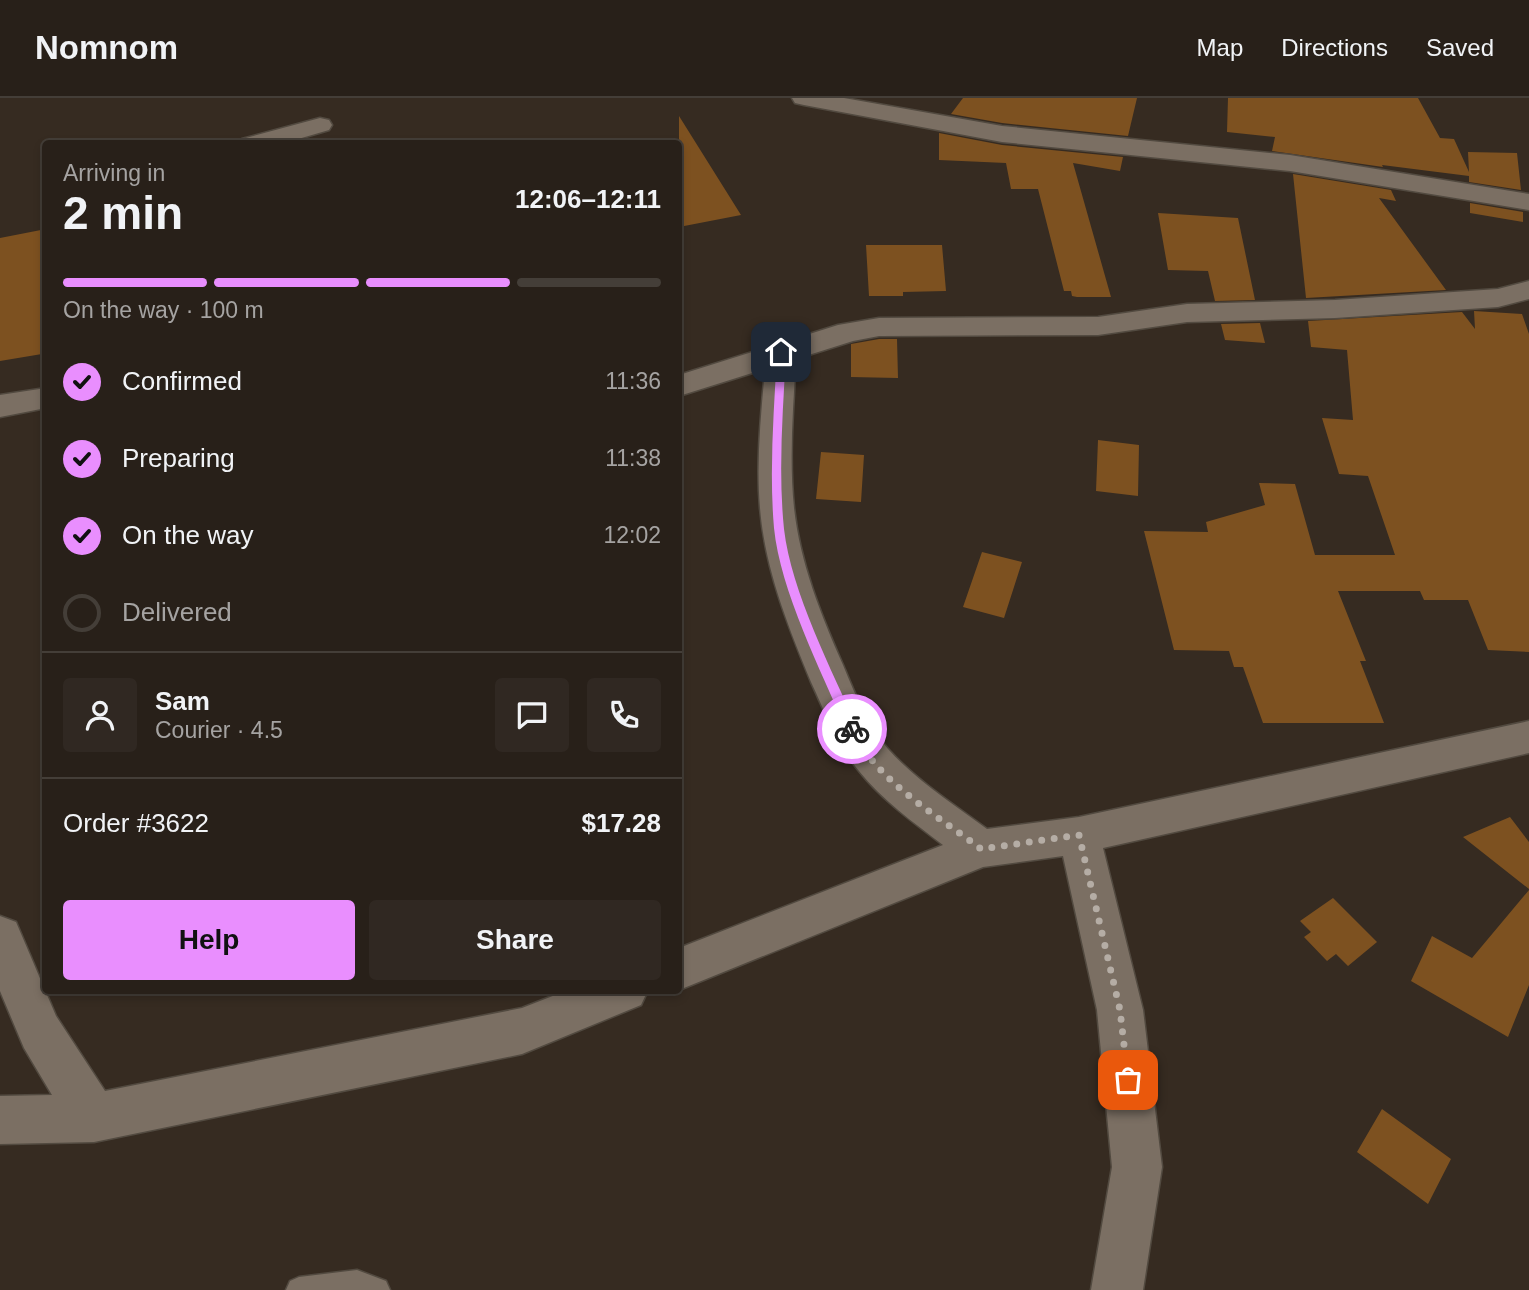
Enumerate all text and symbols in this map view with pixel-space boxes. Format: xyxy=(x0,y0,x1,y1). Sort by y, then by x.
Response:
text: Nomnom xyxy=(35,29,178,66)
text: Map xyxy=(1197,34,1243,61)
text: Directions xyxy=(1281,34,1388,61)
text: Saved xyxy=(1426,34,1494,61)
text: Arriving in xyxy=(63,160,165,186)
text: 12:06–12:11 xyxy=(515,184,661,214)
text: 2 min xyxy=(63,187,183,239)
text: On the way · 100 m xyxy=(63,297,264,323)
pin xyxy=(751,322,811,382)
icon: home xyxy=(762,333,800,371)
icon: check xyxy=(63,363,101,401)
text: Confirmed xyxy=(122,366,242,396)
text: 11:36 xyxy=(605,368,661,394)
icon: check xyxy=(63,440,101,478)
text: Preparing xyxy=(122,443,235,473)
text: 11:38 xyxy=(605,445,661,471)
icon: check xyxy=(63,517,101,555)
text: On the way xyxy=(122,520,254,550)
text: 12:02 xyxy=(603,522,661,548)
text: Delivered xyxy=(122,597,232,627)
button: person xyxy=(63,678,137,752)
button: chat xyxy=(495,678,569,752)
button: phone xyxy=(587,678,661,752)
text: Sam xyxy=(155,686,210,716)
courier xyxy=(817,694,887,764)
icon: bike xyxy=(833,710,871,748)
text: Courier · 4.5 xyxy=(155,717,283,743)
text: Order #3622 xyxy=(63,808,209,838)
text: $17.28 xyxy=(581,808,661,838)
button: Help xyxy=(63,900,355,980)
button: Share xyxy=(369,900,661,980)
pin xyxy=(1098,1050,1158,1110)
icon: bag xyxy=(1109,1061,1147,1099)

